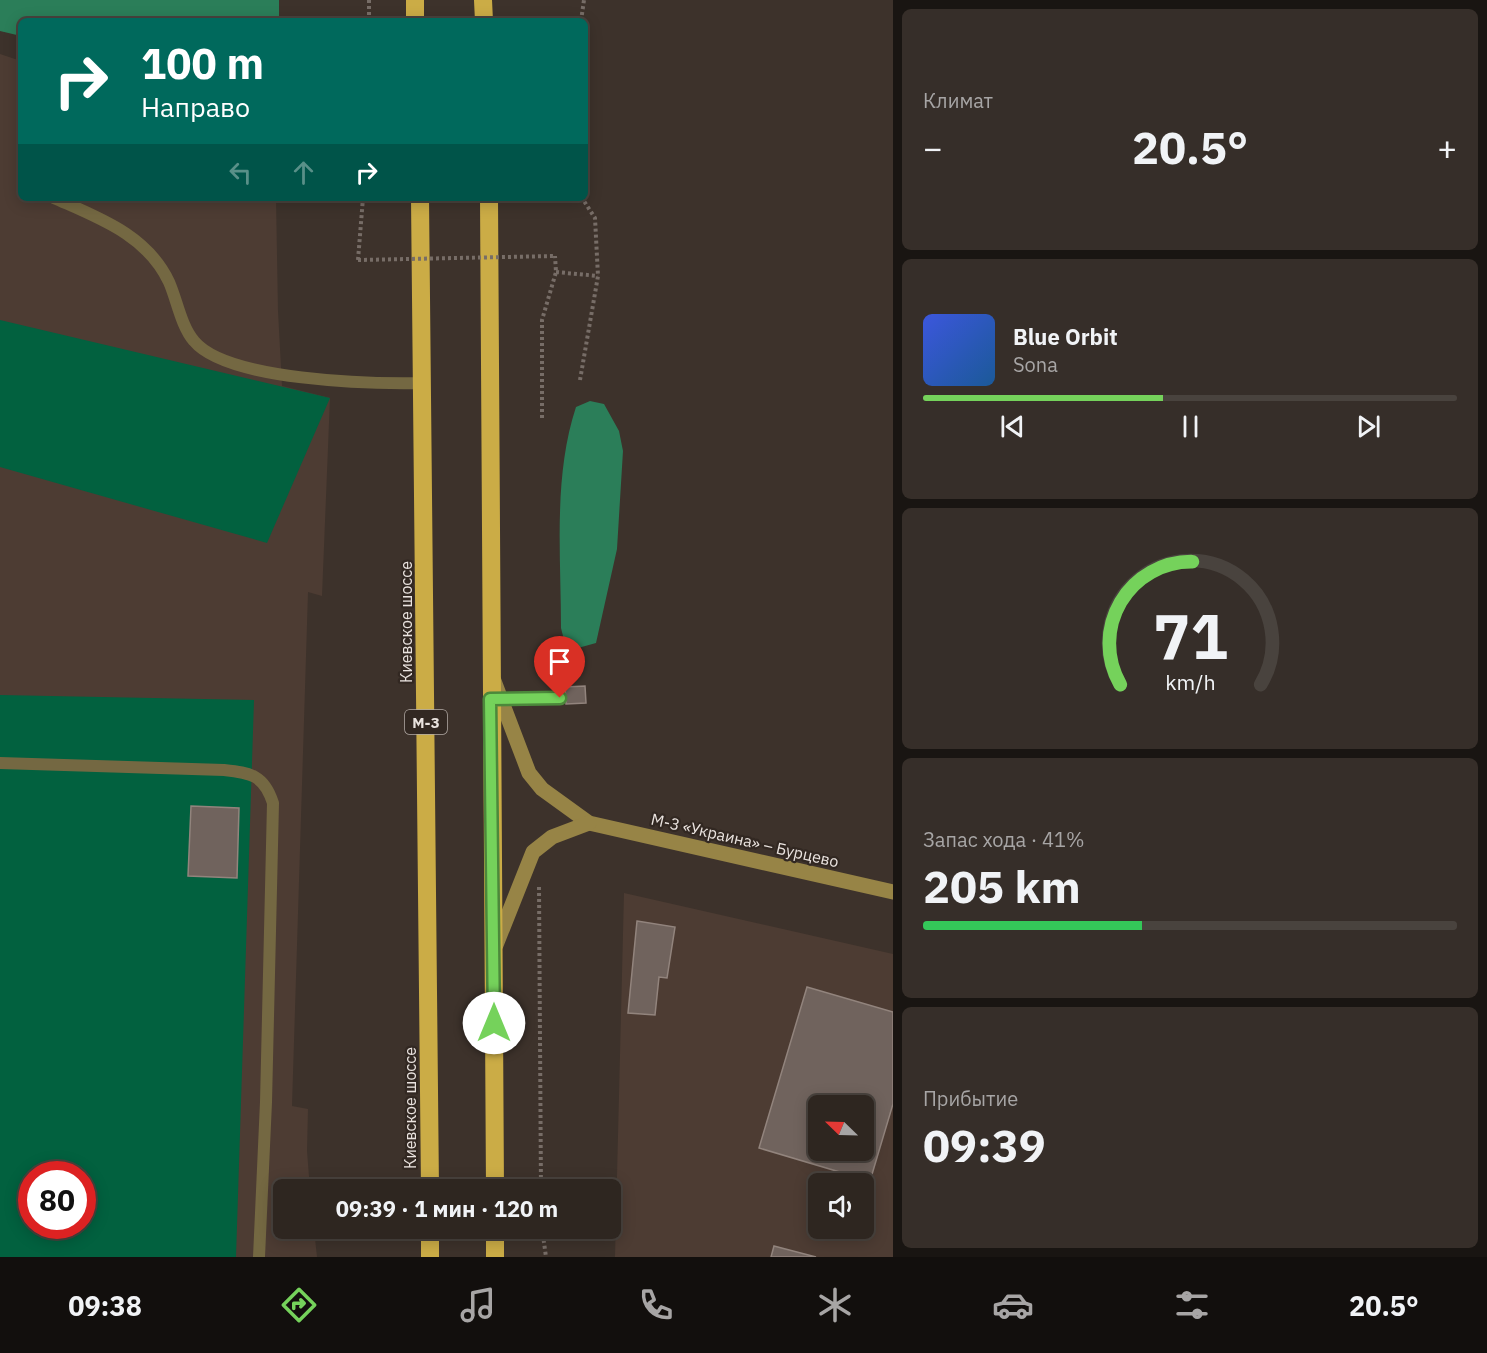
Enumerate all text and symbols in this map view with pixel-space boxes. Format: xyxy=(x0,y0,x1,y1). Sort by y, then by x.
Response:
text: 100 m xyxy=(141,36,264,91)
icon: right xyxy=(42,42,120,120)
text: Климат xyxy=(923,87,993,114)
text: Направо xyxy=(141,89,250,124)
text: 20.5° xyxy=(1132,118,1248,176)
text: − xyxy=(923,126,943,169)
text: + xyxy=(1437,126,1457,169)
icon: left xyxy=(224,156,257,189)
icon: ahead xyxy=(287,156,320,189)
icon: right xyxy=(350,156,383,189)
text: Blue Orbit xyxy=(1013,322,1118,351)
text: Sona xyxy=(1013,351,1058,378)
icon: previous xyxy=(996,410,1029,443)
icon: pause xyxy=(1174,410,1207,443)
icon: next xyxy=(1352,410,1385,443)
street label: Киевское шоссе xyxy=(396,561,416,683)
text: 71 xyxy=(1153,596,1227,677)
pin xyxy=(534,636,585,698)
icon: arrive xyxy=(543,645,576,678)
text: km/h xyxy=(1165,669,1215,697)
road number: М-3 xyxy=(405,710,447,734)
street label: М-3 «Украина» – Бурцево xyxy=(649,809,841,871)
text: Запас хода · 41% xyxy=(923,826,1085,853)
text: 205 km xyxy=(923,857,1081,915)
position arrow xyxy=(462,991,526,1055)
street label: Киевское шоссе xyxy=(400,1047,420,1169)
text: Прибытие xyxy=(923,1085,1018,1112)
north arrow xyxy=(808,1095,874,1161)
map controls xyxy=(808,1095,874,1239)
text: 09:39 xyxy=(923,1116,1046,1174)
speed limit sign: 80 xyxy=(18,1161,96,1239)
button: sound xyxy=(808,1173,874,1239)
text: 09:39 · 1 мин · 120 m xyxy=(336,1194,558,1223)
icon: directions xyxy=(278,1284,320,1326)
icon: music xyxy=(457,1284,499,1326)
icon: phone xyxy=(635,1284,677,1326)
icon: climate xyxy=(814,1284,856,1326)
icon: car xyxy=(992,1284,1034,1326)
icon: filters xyxy=(1171,1284,1213,1326)
text: 09:38 xyxy=(68,1288,142,1323)
text: 20.5° xyxy=(1349,1288,1419,1323)

